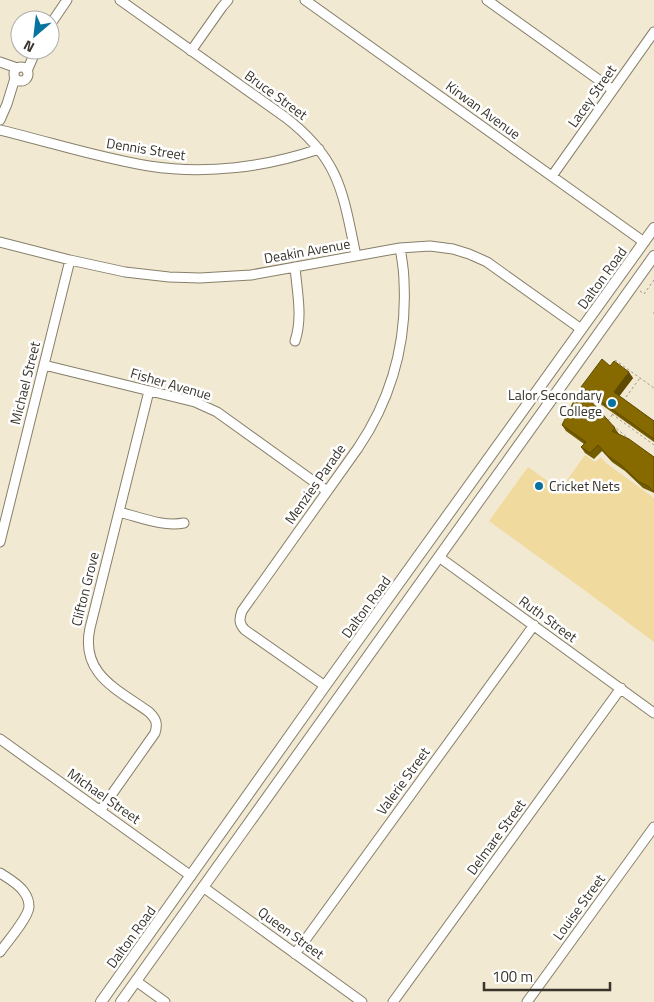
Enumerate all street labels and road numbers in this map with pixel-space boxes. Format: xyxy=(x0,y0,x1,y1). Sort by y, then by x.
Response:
street label: Lacey Street xyxy=(562,60,621,131)
street label: Bruce Street xyxy=(241,65,312,125)
street label: Kirwan Avenue xyxy=(442,75,525,144)
street label: Dennis Street xyxy=(105,132,187,165)
street label: Deakin Avenue xyxy=(262,233,352,268)
street label: Dalton Road xyxy=(572,242,631,313)
street label: Michael Street xyxy=(4,339,45,427)
street label: Fisher Avenue xyxy=(128,362,214,405)
street label: Menzies Parade xyxy=(279,439,350,528)
street label: Clifton Grove xyxy=(65,550,104,628)
street label: Dalton Road xyxy=(336,571,395,642)
street label: Ruth Street xyxy=(515,590,582,647)
street label: Valerie Street xyxy=(371,742,434,819)
street label: Michael Street xyxy=(63,763,145,829)
street label: Delmare Street xyxy=(461,794,530,879)
street label: Louise Street xyxy=(547,869,610,944)
street label: Dalton Road xyxy=(101,901,160,972)
street label: Queen Street xyxy=(254,901,329,964)

